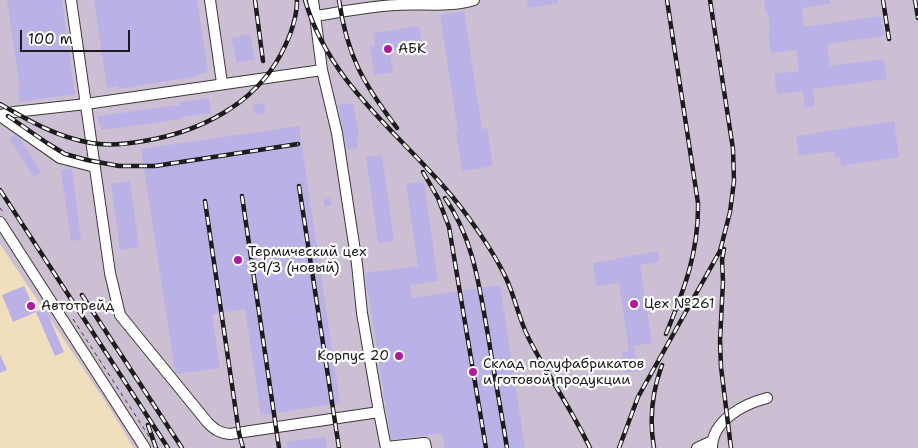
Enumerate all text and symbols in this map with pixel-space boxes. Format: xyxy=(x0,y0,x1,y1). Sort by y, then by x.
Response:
scale bar xyxy=(22,20,132,52)
text: 100 m xyxy=(28,29,73,49)
place label: АБК xyxy=(398,41,426,57)
marker: АБК xyxy=(382,43,394,55)
place label: Термический цех 39/3 (новый) xyxy=(248,244,367,276)
marker: Термический цех 39/3 (новый) xyxy=(232,254,244,266)
place label: Цех №261 xyxy=(644,296,715,312)
place label: Автотрейд xyxy=(41,298,114,314)
marker: Цех №261 xyxy=(628,298,640,310)
marker: Автотрейд xyxy=(25,300,37,312)
place label: Корпус 20 xyxy=(317,348,389,364)
marker: Корпус 20 xyxy=(393,350,405,362)
place label: Склад полуфабрикатов и готовой продукции xyxy=(483,356,644,388)
marker: Склад полуфабрикатов и готовой продукции xyxy=(467,366,479,378)

